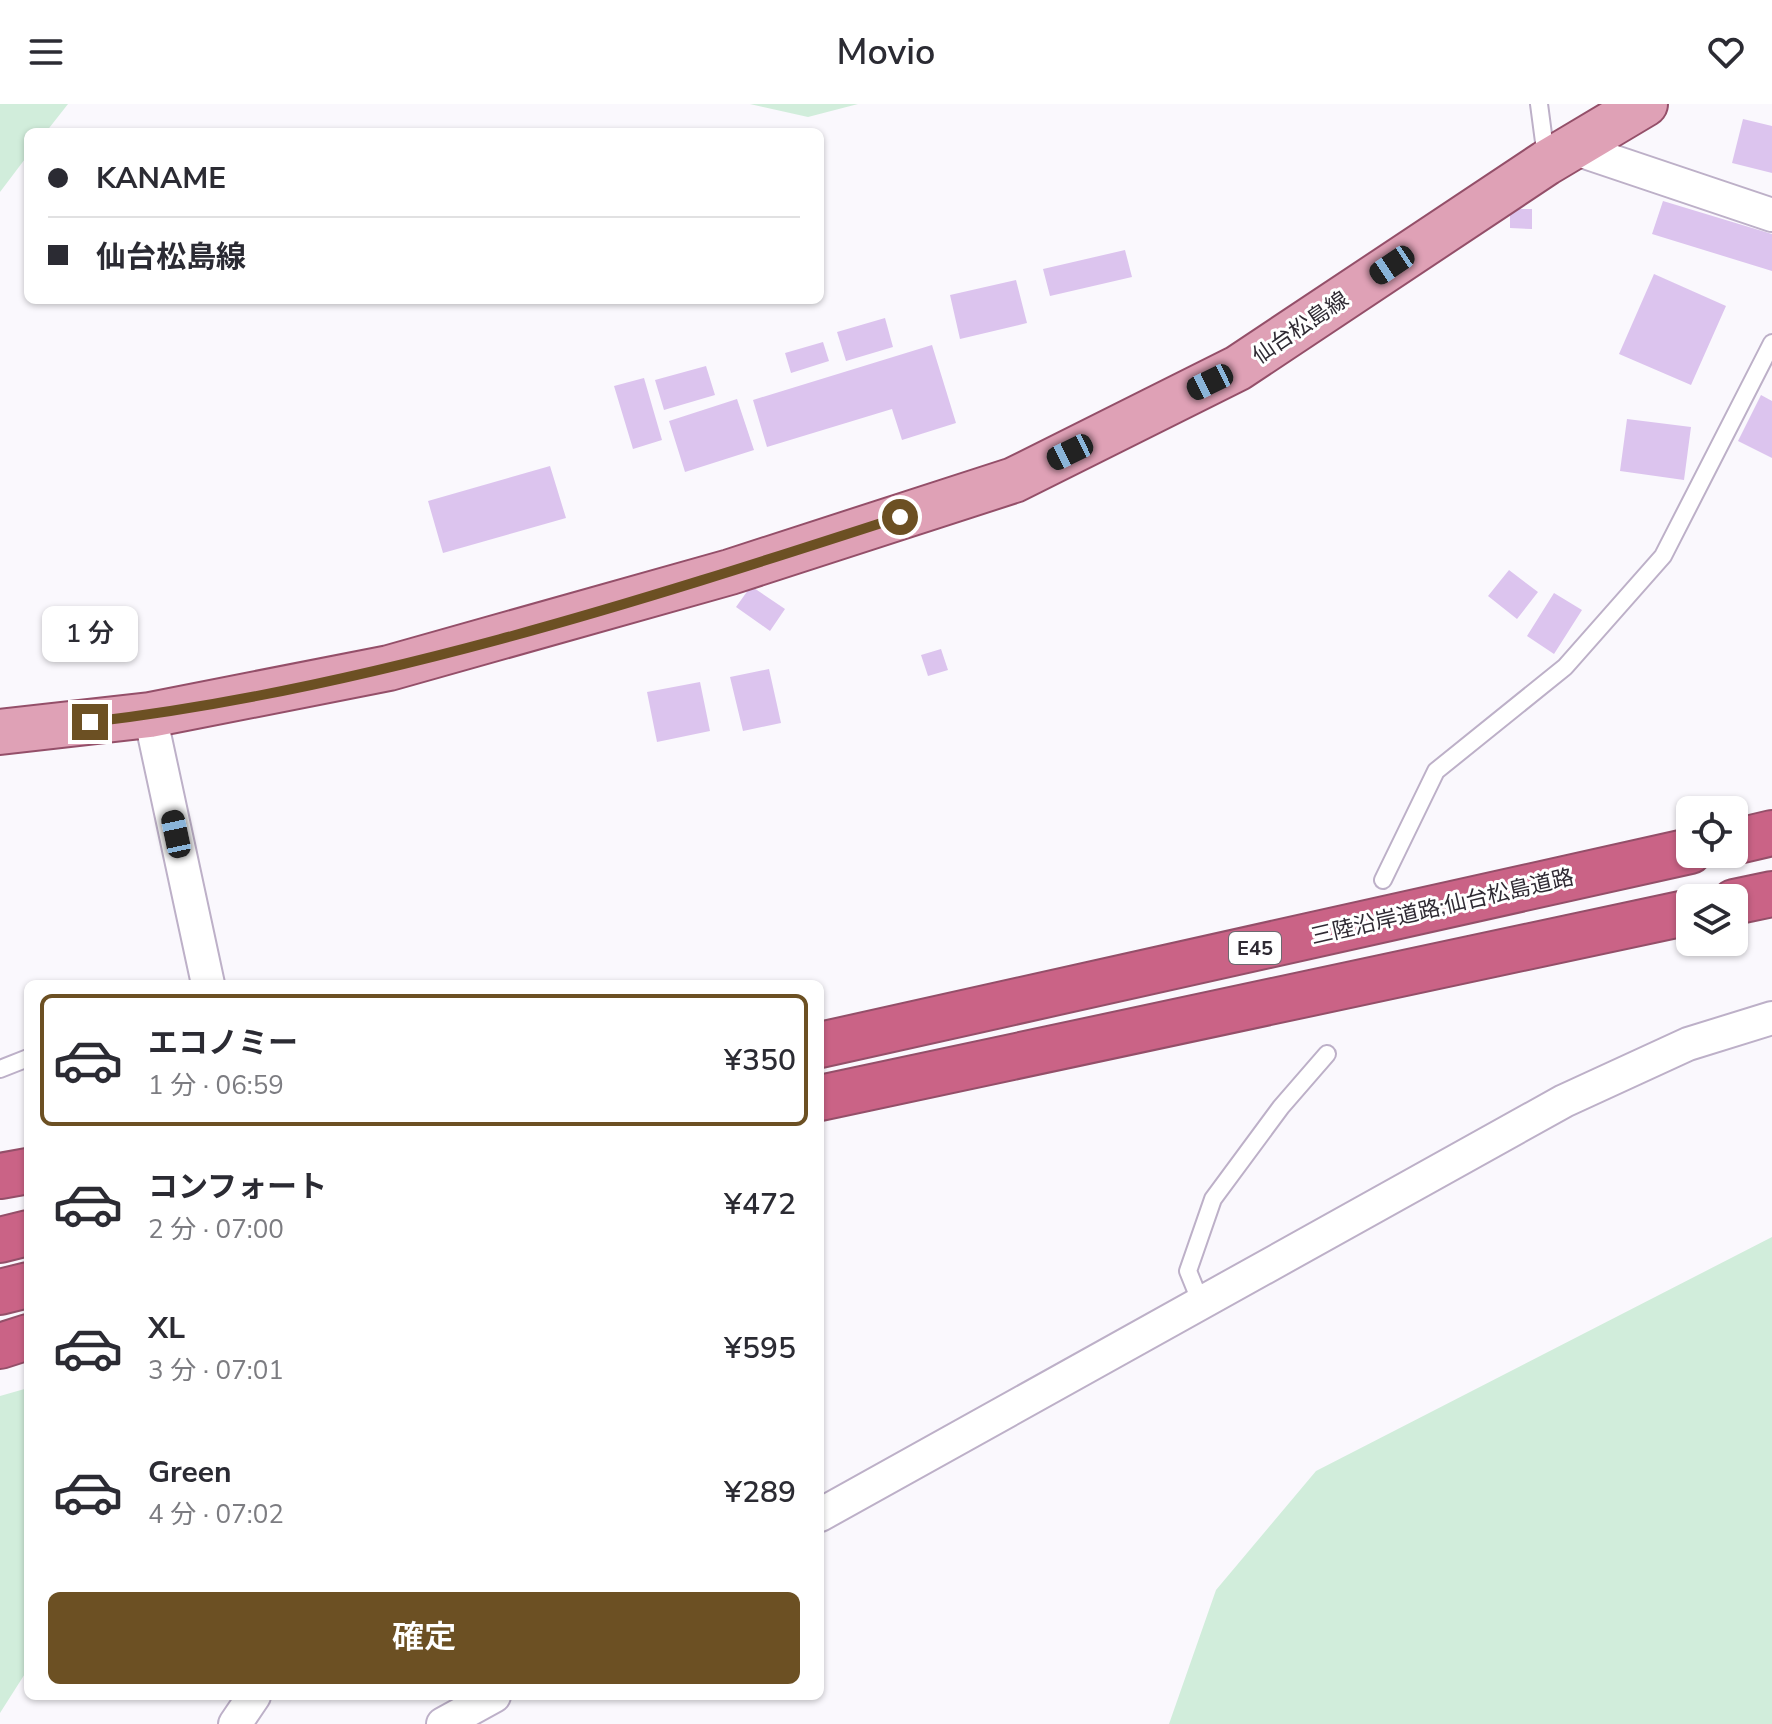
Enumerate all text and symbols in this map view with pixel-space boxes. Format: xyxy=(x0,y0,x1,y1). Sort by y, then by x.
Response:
text: Movio xyxy=(837,28,935,77)
icon: menu xyxy=(24,30,68,74)
icon: heart xyxy=(1704,30,1748,74)
text: KANAME xyxy=(96,158,226,199)
text: 仙台松島線 xyxy=(96,237,246,278)
car xyxy=(1365,242,1419,288)
street label: 仙台松島線 xyxy=(1247,285,1355,371)
car xyxy=(1183,361,1237,403)
car xyxy=(1043,431,1097,473)
route start xyxy=(882,499,918,535)
callout: 1 分 xyxy=(42,606,138,662)
text: 1 分 xyxy=(66,616,114,651)
route end xyxy=(72,704,108,740)
map controls xyxy=(1676,796,1748,956)
button: locate xyxy=(1676,796,1748,868)
car xyxy=(159,808,193,860)
street label: 三陸沿岸道路;仙台松島道路 xyxy=(1308,862,1577,952)
button: layers xyxy=(1676,884,1748,956)
road number: E45 xyxy=(1229,932,1281,964)
text: エコノミー xyxy=(148,1023,298,1064)
icon: car xyxy=(52,1024,124,1096)
text: ¥350 xyxy=(724,1040,796,1081)
text: 1 分 · 06:59 xyxy=(148,1068,284,1103)
text: コンフォート xyxy=(148,1167,327,1208)
icon: car xyxy=(52,1168,124,1240)
text: ¥472 xyxy=(724,1184,796,1225)
text: 2 分 · 07:00 xyxy=(148,1212,284,1247)
text: XL xyxy=(148,1308,185,1349)
icon: car xyxy=(52,1312,124,1384)
text: ¥595 xyxy=(724,1328,796,1369)
text: 3 分 · 07:01 xyxy=(148,1353,284,1388)
text: Green xyxy=(148,1452,232,1493)
icon: car xyxy=(52,1456,124,1528)
text: ¥289 xyxy=(724,1472,796,1513)
text: 4 分 · 07:02 xyxy=(148,1497,284,1532)
button: 確定 xyxy=(48,1592,800,1684)

